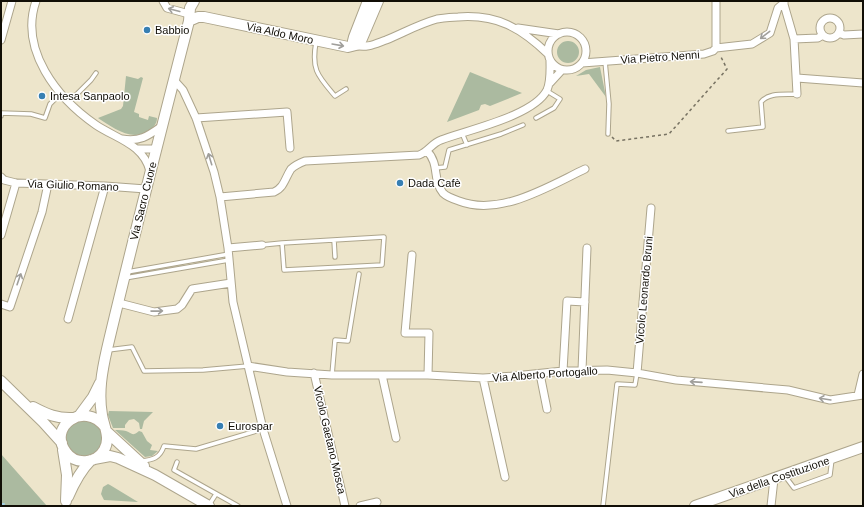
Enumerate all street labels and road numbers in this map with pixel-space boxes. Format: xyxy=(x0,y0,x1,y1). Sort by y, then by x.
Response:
street label: Via Aldo Moro xyxy=(245,20,315,46)
street label: Via Pietro Nenni xyxy=(620,48,700,66)
street label: Via Sacro Cuore xyxy=(127,160,159,242)
street label: Via Giulio Romano xyxy=(27,177,119,193)
street label: Vicolo Leonardo Bruni xyxy=(633,236,655,344)
street label: Via Alberto Portogallo xyxy=(492,364,598,384)
street label: Vicolo Gaetano Mosca xyxy=(312,385,348,496)
street label: Via della Costituzione xyxy=(727,454,831,500)

